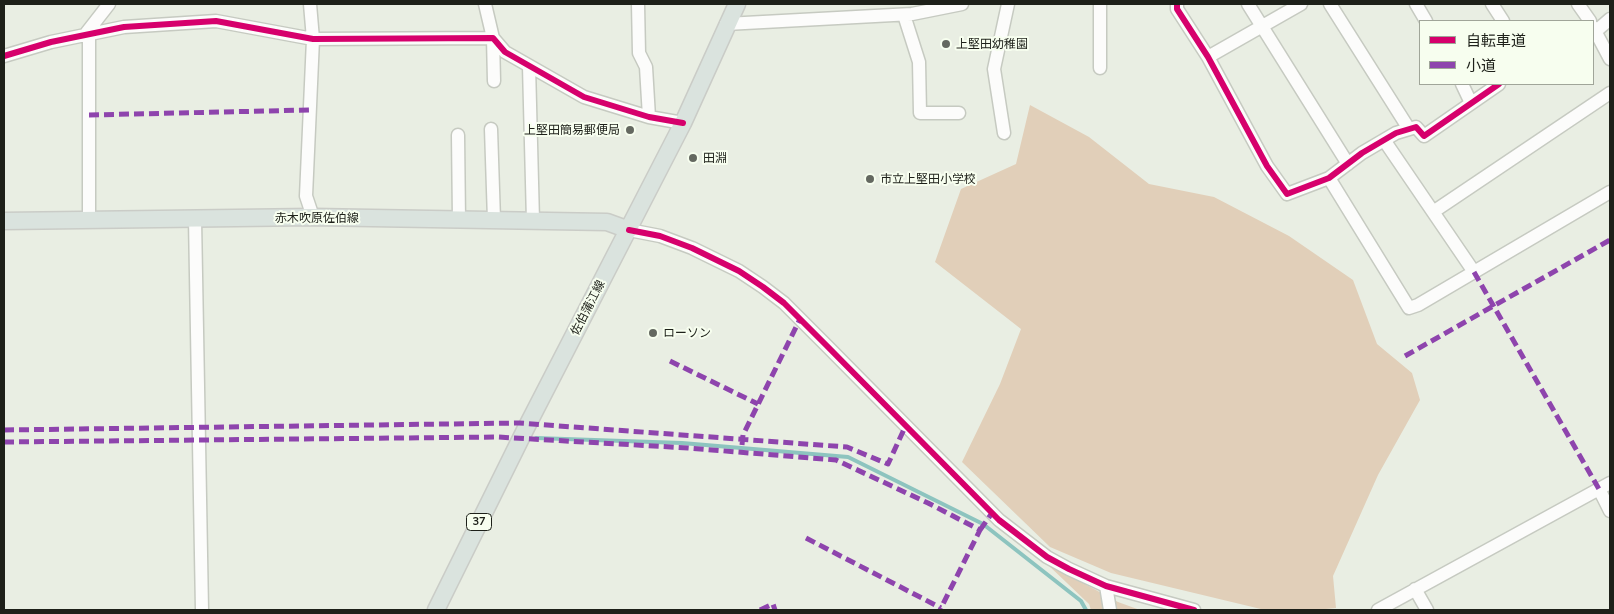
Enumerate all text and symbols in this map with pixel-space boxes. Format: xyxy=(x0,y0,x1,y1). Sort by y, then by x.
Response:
legend xyxy=(1419,20,1594,85)
text: 自転車道 xyxy=(1466,31,1526,50)
place label: 上堅田幼稚園 xyxy=(956,37,1028,51)
marker: 上堅田幼稚園 xyxy=(940,38,952,50)
text: 小道 xyxy=(1466,56,1496,75)
place label: 上堅田簡易郵便局 xyxy=(524,123,620,137)
marker: 上堅田簡易郵便局 xyxy=(624,124,636,136)
place label: 田淵 xyxy=(703,151,727,165)
marker: 田淵 xyxy=(687,152,699,164)
place label: 市立上堅田小学校 xyxy=(880,172,976,186)
marker: 市立上堅田小学校 xyxy=(864,173,876,185)
street label: 赤木吹原佐伯線 xyxy=(275,211,359,225)
street label: 佐伯蒲江線 xyxy=(568,278,608,338)
place label: ローソン xyxy=(663,326,711,340)
marker: ローソン xyxy=(647,327,659,339)
road number: 37 xyxy=(466,514,492,530)

